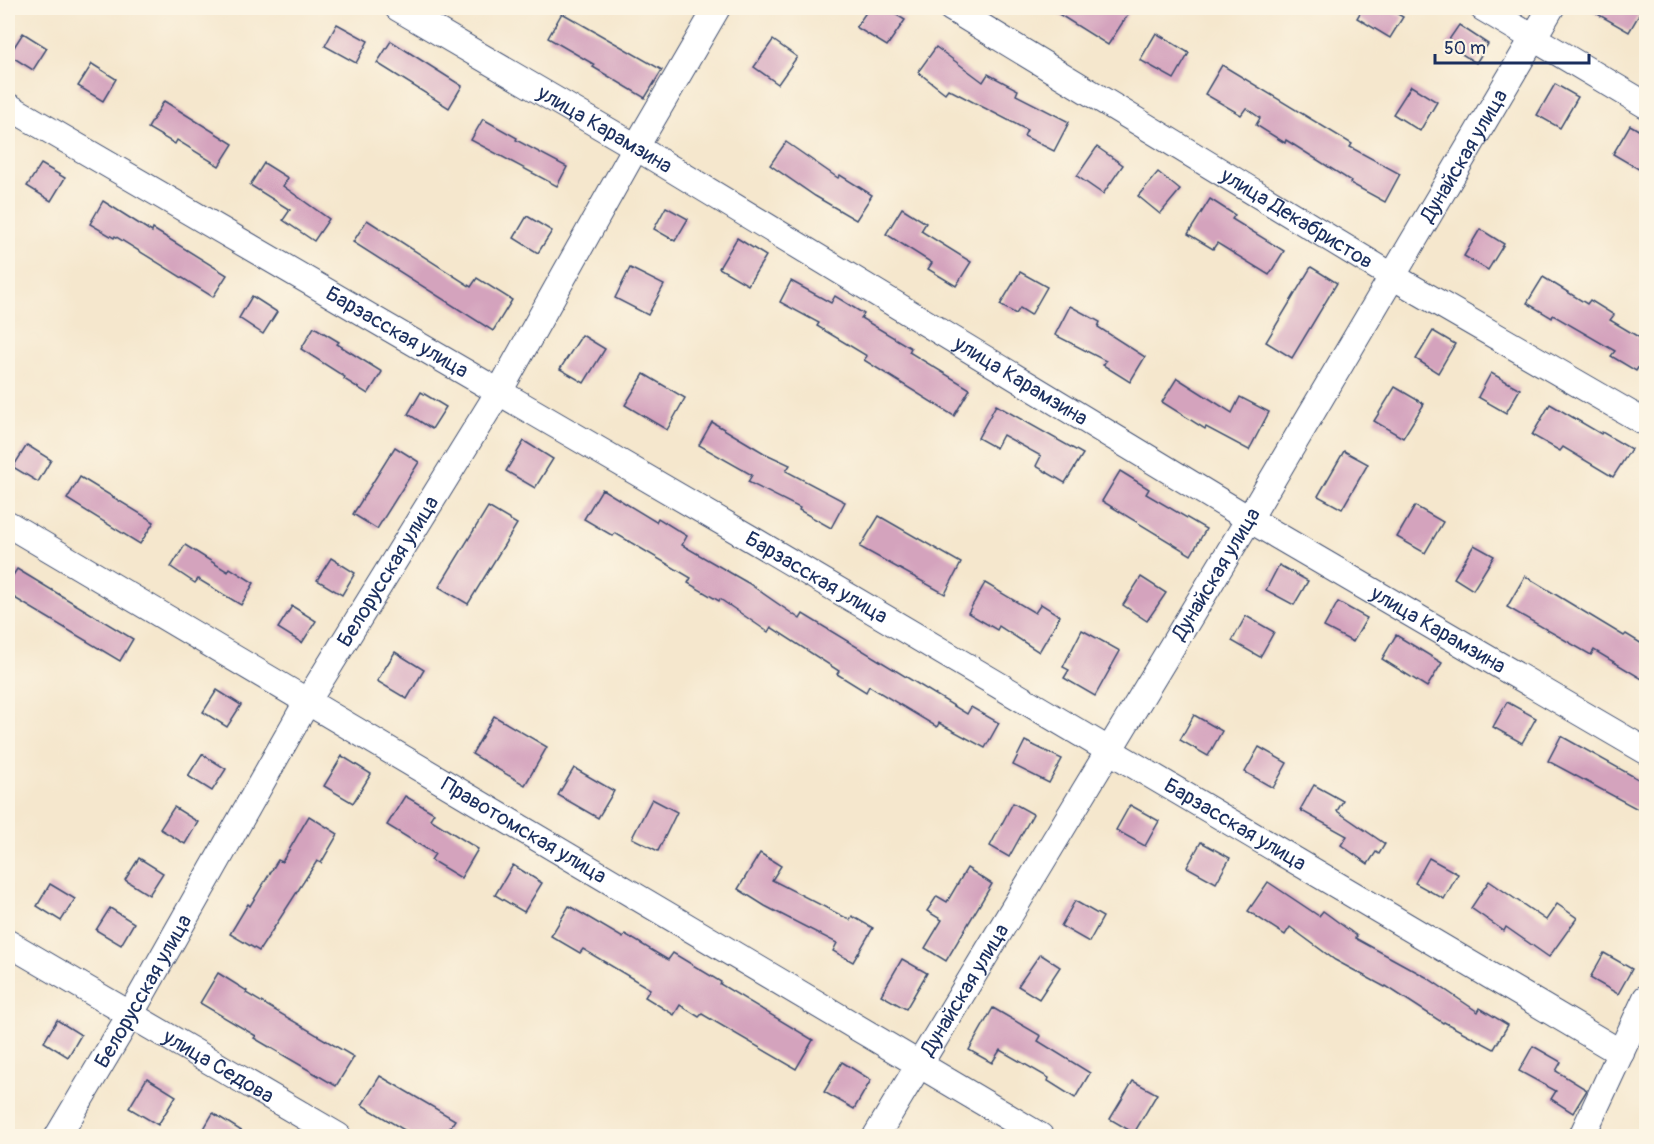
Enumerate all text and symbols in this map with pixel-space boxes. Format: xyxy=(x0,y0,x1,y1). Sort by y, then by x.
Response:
scale bar xyxy=(1435,27,1590,65)
text: 50 m xyxy=(1444,37,1486,60)
street label: улица Карамзина xyxy=(532,79,677,180)
street label: Дунайская улица xyxy=(1414,85,1514,228)
street label: улица Декабристов xyxy=(1215,162,1378,275)
street label: Барзасская улица xyxy=(321,280,473,384)
street label: улица Карамзина xyxy=(948,330,1093,432)
street label: Белорусская улица xyxy=(331,491,445,652)
street label: Дунайская улица xyxy=(1165,503,1267,646)
street label: Барзасская улица xyxy=(740,525,893,630)
street label: улица Карамзина xyxy=(1365,580,1511,680)
street label: Правотомская улица xyxy=(436,771,611,890)
street label: Барзасская улица xyxy=(1159,772,1311,877)
street label: Белорусская улица xyxy=(89,910,198,1073)
street label: Дунайская улица xyxy=(914,919,1015,1062)
street label: улица Седова xyxy=(157,1023,279,1110)

